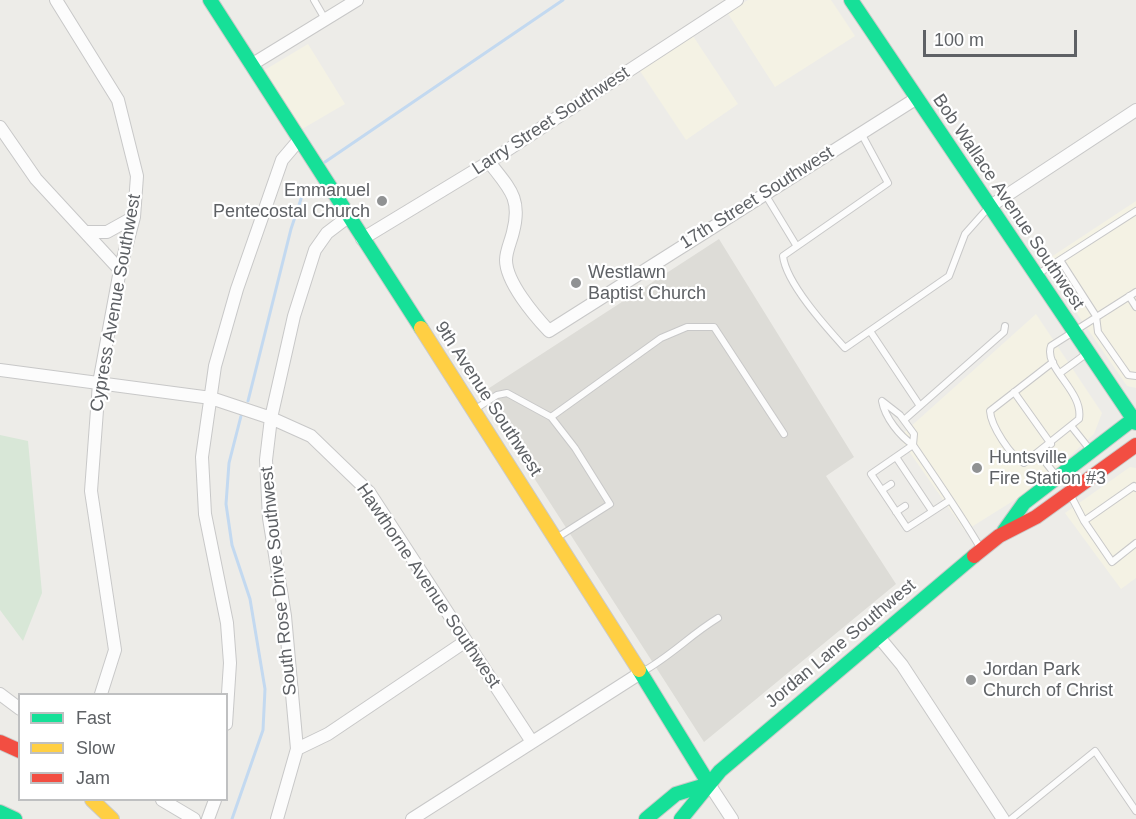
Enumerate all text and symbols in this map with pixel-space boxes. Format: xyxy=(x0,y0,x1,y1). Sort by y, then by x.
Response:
scale bar xyxy=(926,18,1080,56)
text: 100 m xyxy=(934,30,984,50)
street label: Larry Street Southwest xyxy=(468,62,634,180)
street label: Bob Wallace Avenue Southwest xyxy=(928,90,1088,314)
street label: 17th Street Southwest xyxy=(676,142,838,254)
place label: Emmanuel Pentecostal Church xyxy=(213,180,370,222)
street label: Cypress Avenue Southwest xyxy=(86,192,146,414)
marker: Emmanuel Pentecostal Church xyxy=(375,194,389,208)
place label: Westlawn Baptist Church xyxy=(588,262,706,304)
marker: Westlawn Baptist Church xyxy=(569,276,583,290)
street label: 9th Avenue Southwest xyxy=(430,318,546,480)
place label: Huntsville Fire Station #3 xyxy=(989,447,1106,490)
marker: Huntsville Fire Station #3 xyxy=(970,461,984,475)
street label: South Rose Drive Southwest xyxy=(256,465,302,697)
street label: Hawthorne Avenue Southwest xyxy=(351,480,505,692)
street label: Jordan Lane Southwest xyxy=(762,575,920,713)
place label: Jordan Park Church of Christ xyxy=(983,659,1113,702)
marker: Jordan Park Church of Christ xyxy=(964,673,978,687)
legend xyxy=(18,693,228,801)
text: Fast xyxy=(76,708,111,728)
text: Slow xyxy=(76,738,115,758)
text: Jam xyxy=(76,768,110,788)

